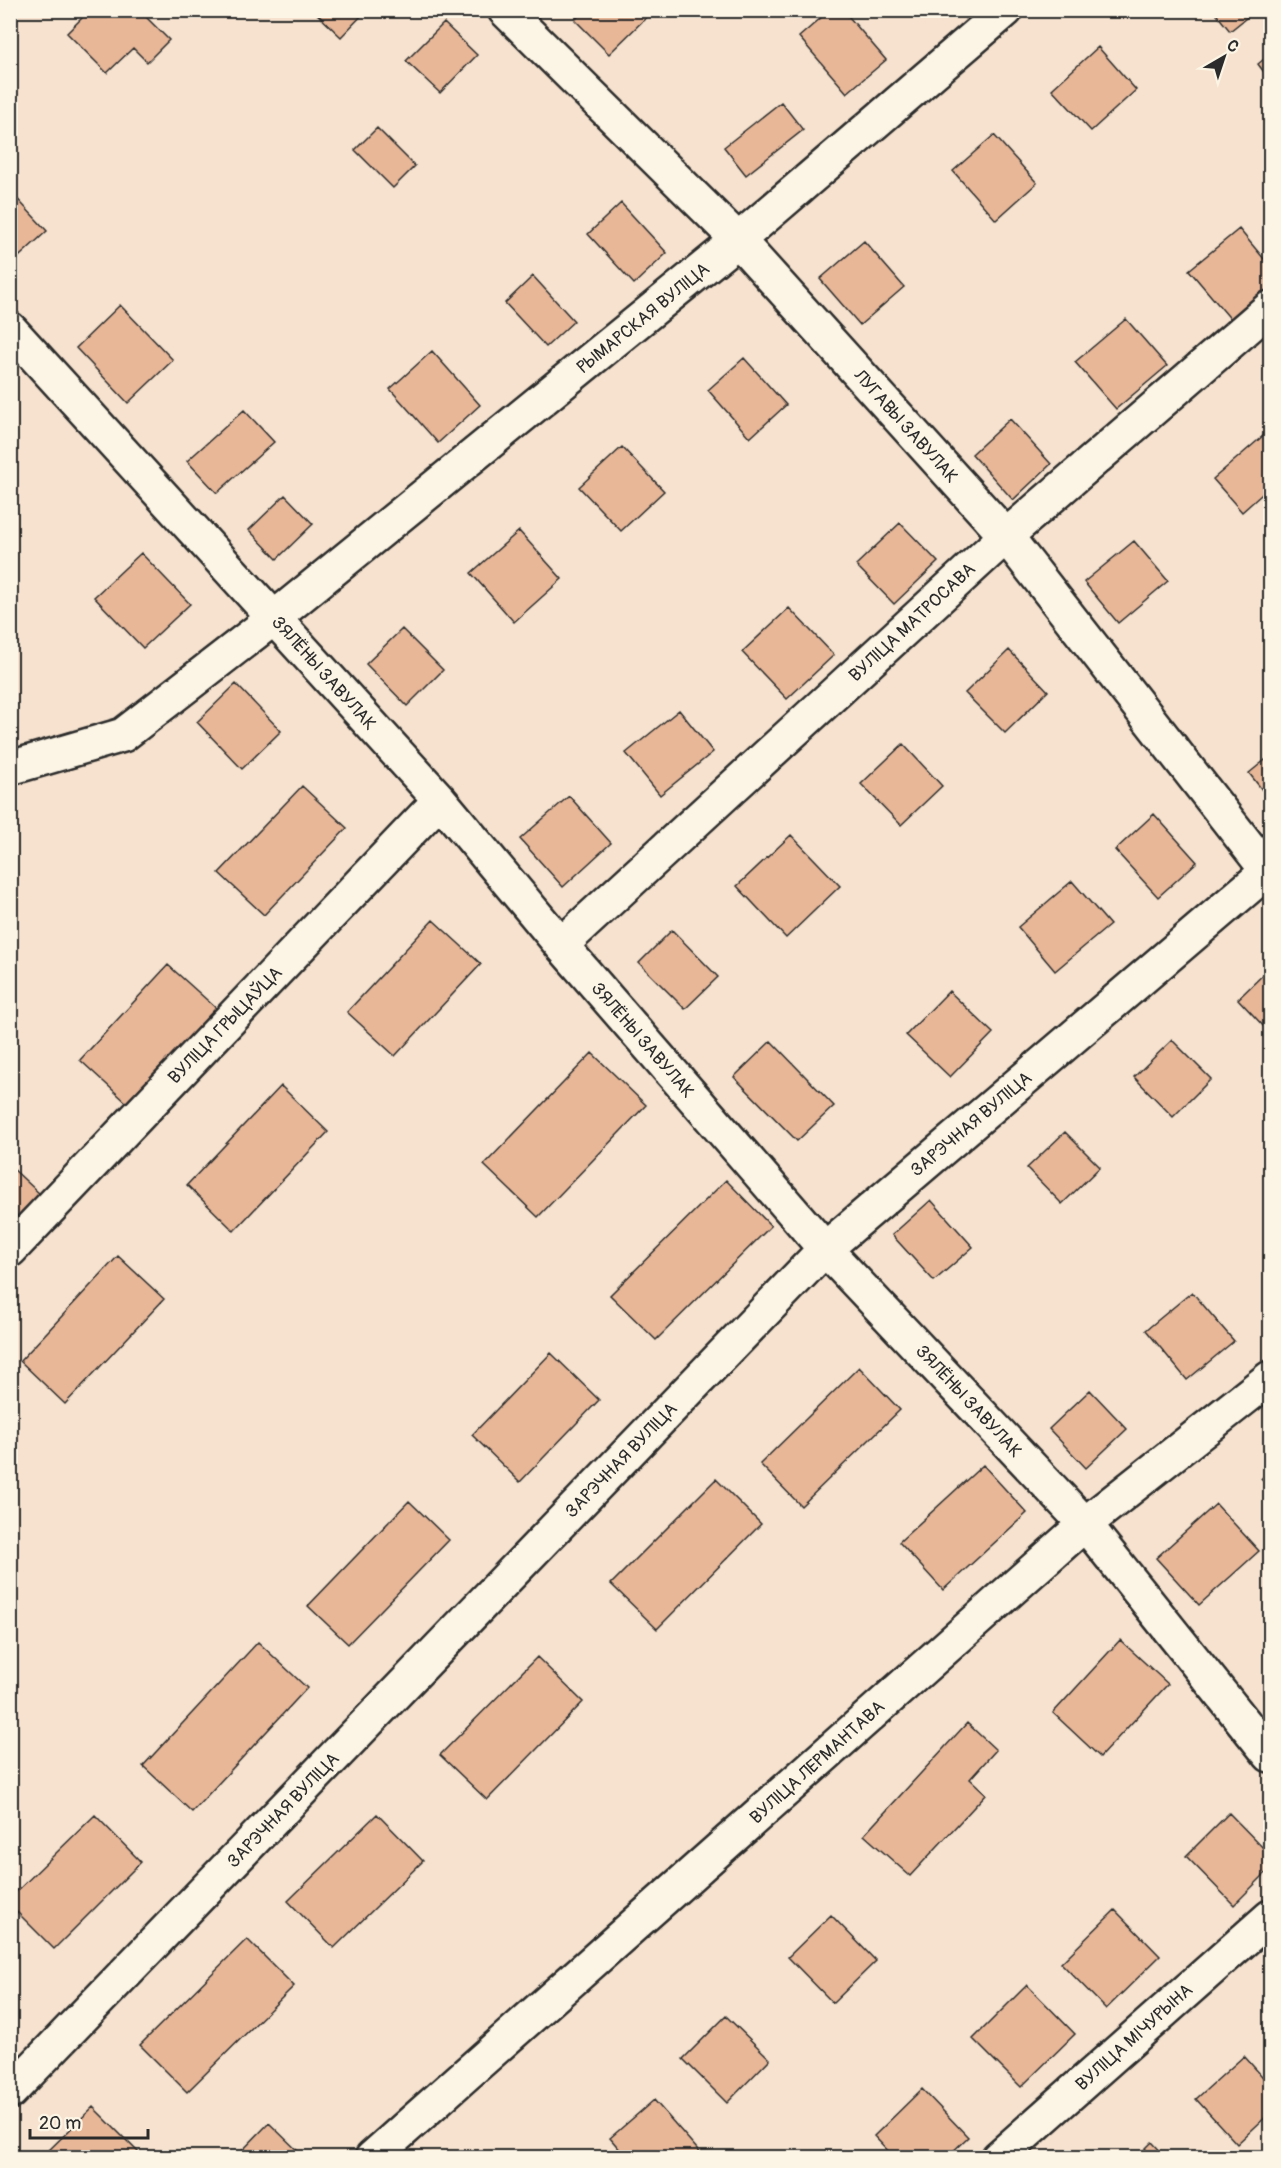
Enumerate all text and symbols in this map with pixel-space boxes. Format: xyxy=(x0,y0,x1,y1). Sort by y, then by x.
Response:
north arrow xyxy=(1194,27,1254,87)
text: С xyxy=(1223,35,1243,57)
street label: РЫМАРСКАЯ ВУЛІЦА xyxy=(572,258,715,379)
street label: ЛУГАВЫ ЗАВУЛАК xyxy=(848,364,963,488)
street label: ВУЛІЦА МАТРОСАВА xyxy=(844,558,981,687)
street label: ЗЯЛЁНЫ ЗАВУЛАК xyxy=(266,611,381,735)
street label: ВУЛІЦА ГРЫЦАЎЦА xyxy=(163,961,288,1089)
street label: ЗЯЛЁНЫ ЗАВУЛАК xyxy=(586,978,699,1103)
street label: ЗАРЭЧНАЯ ВУЛІЦА xyxy=(906,1067,1037,1182)
street label: ЗЯЛЁНЫ ЗАВУЛАК xyxy=(910,1340,1027,1463)
street label: ЗАРЭЧНАЯ ВУЛІЦА xyxy=(560,1398,683,1523)
street label: ВУЛІЦА ЛЕРМАНТАВА xyxy=(745,1695,890,1829)
street label: ЗАРЭЧНАЯ ВУЛІЦА xyxy=(222,1748,345,1873)
street label: ВУЛІЦА МІЧУРЫНА xyxy=(1071,1978,1198,2096)
scale bar xyxy=(30,2102,148,2140)
text: 20 m xyxy=(39,2112,81,2135)

